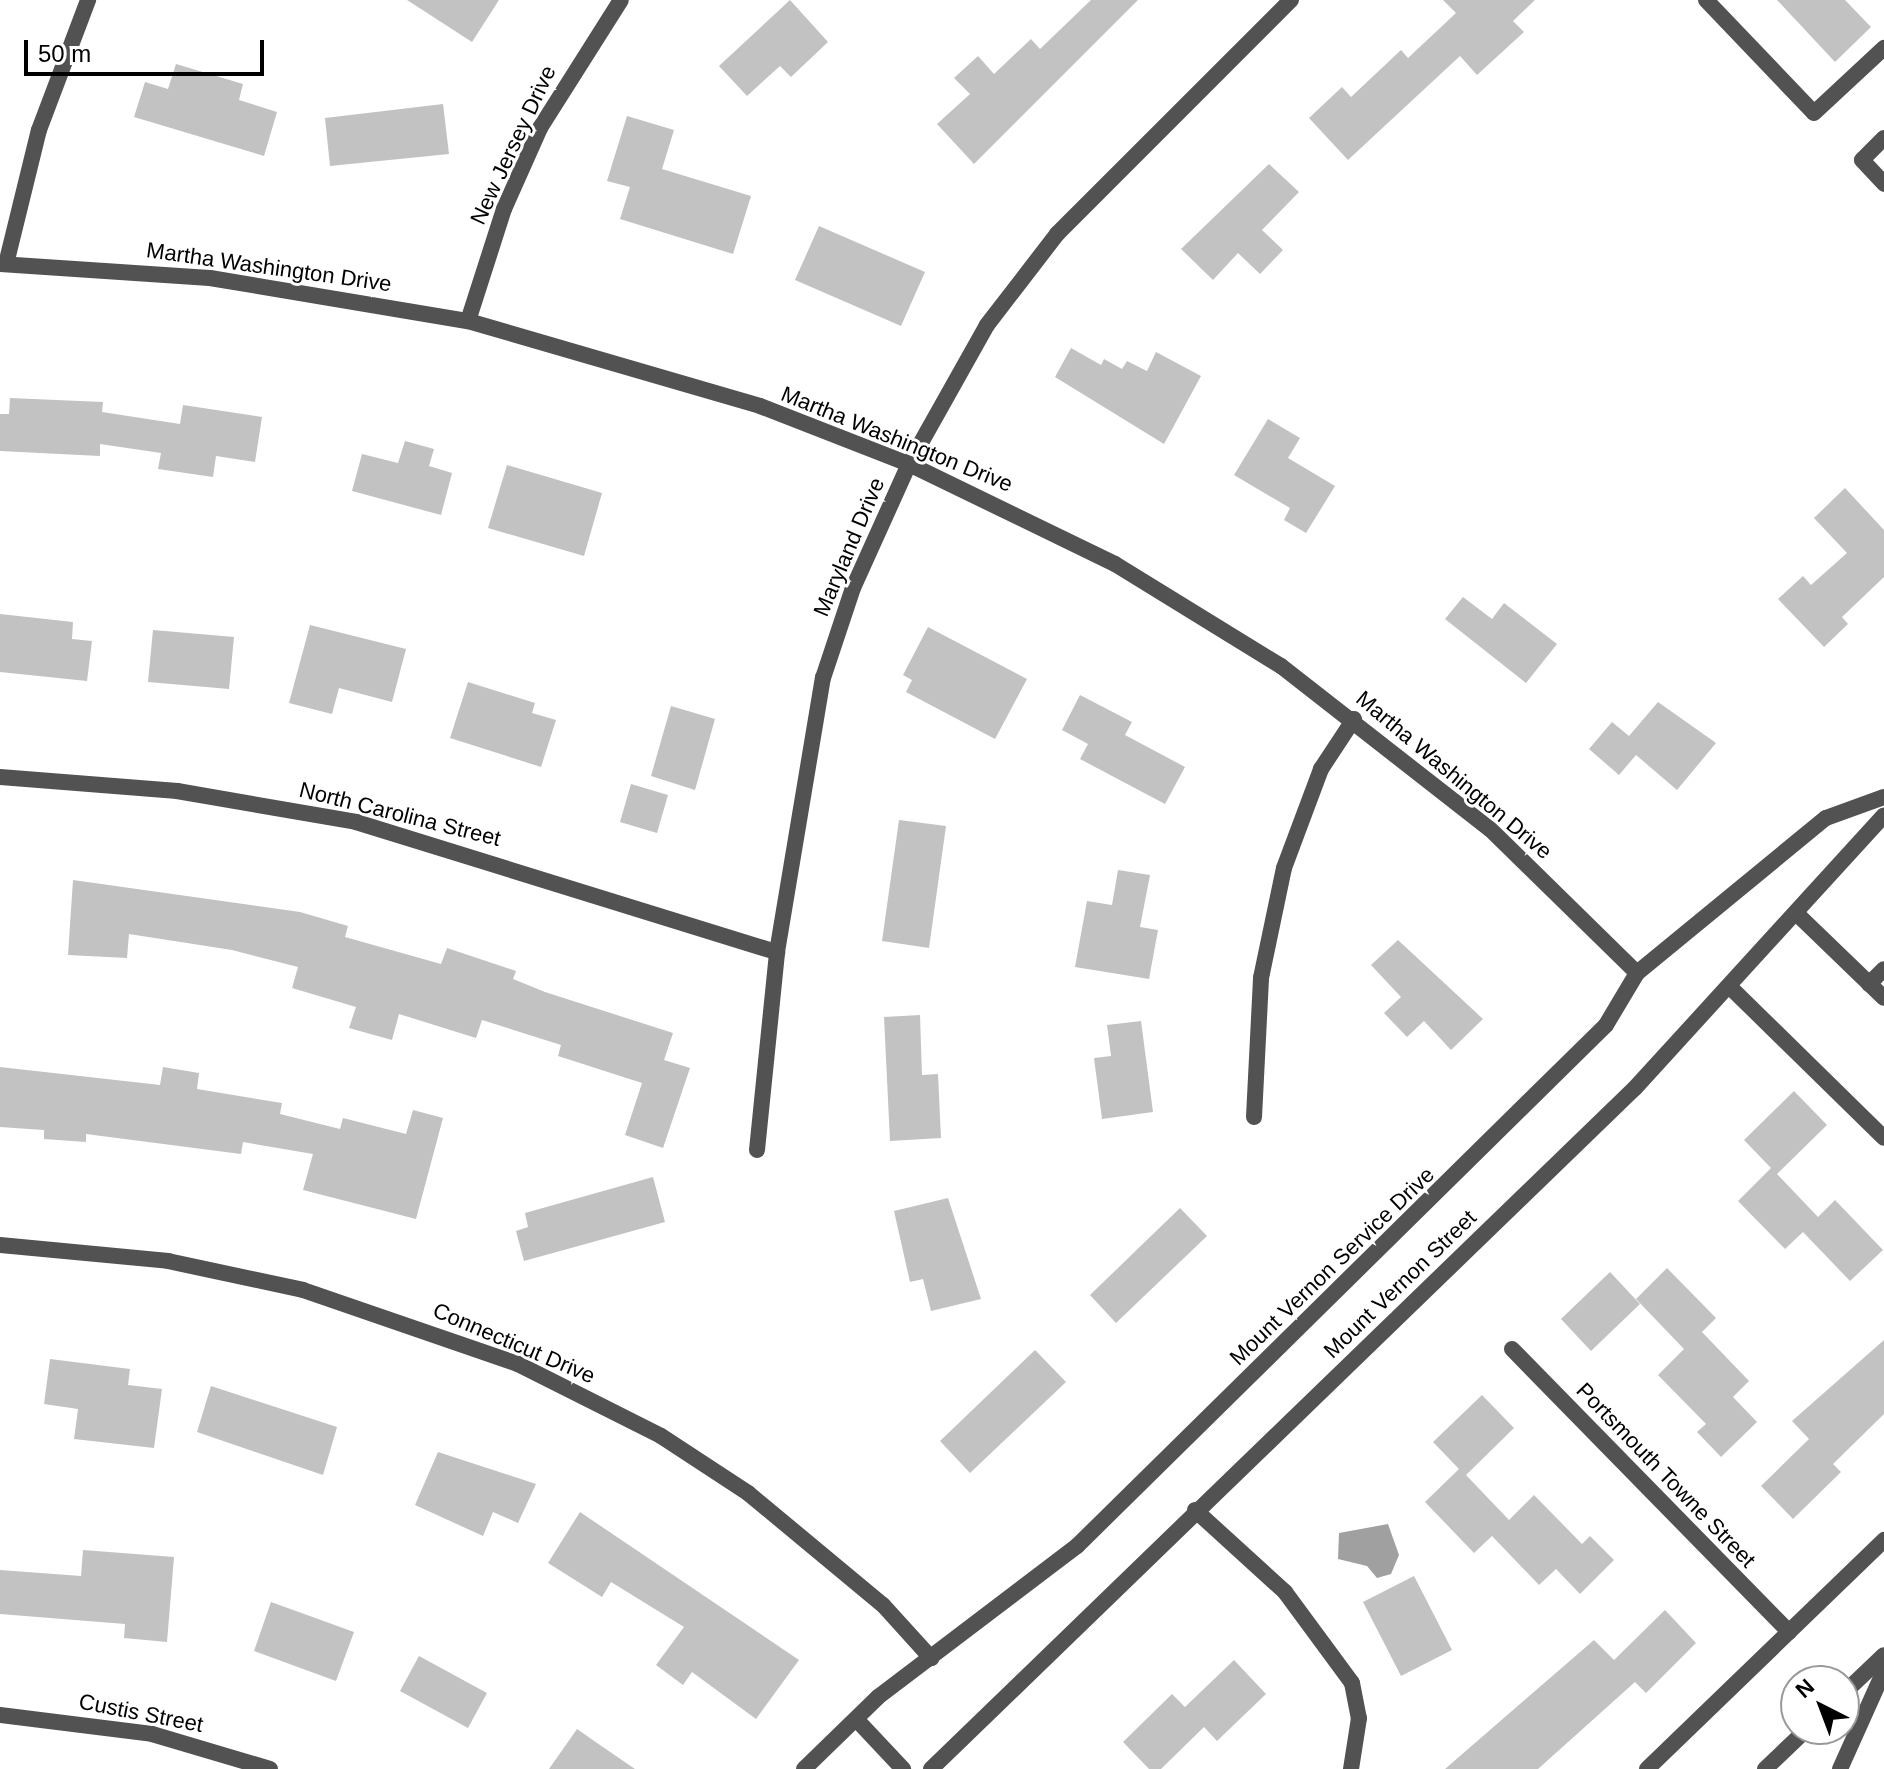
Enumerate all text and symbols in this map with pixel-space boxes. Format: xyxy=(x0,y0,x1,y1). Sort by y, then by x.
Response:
scale bar xyxy=(28,24,268,74)
text: 50 m xyxy=(38,40,91,67)
street label: New Jersey Drive xyxy=(465,61,561,229)
street label: Martha Washington Drive xyxy=(145,237,393,297)
street label: Martha Washington Drive xyxy=(777,380,1017,498)
street label: Maryland Drive xyxy=(808,474,890,620)
street label: Martha Washington Drive xyxy=(1351,685,1557,865)
street label: North Carolina Street xyxy=(297,776,503,852)
street label: Mount Vernon Service Drive xyxy=(1224,1161,1440,1371)
street label: Mount Vernon Street xyxy=(1318,1204,1482,1364)
street label: Connecticut Drive xyxy=(429,1297,599,1389)
street label: Portsmouth Towne Street xyxy=(1571,1377,1761,1573)
north arrow xyxy=(1780,1665,1860,1745)
text: N xyxy=(1791,1674,1819,1703)
street label: Custis Street xyxy=(77,1688,205,1738)

